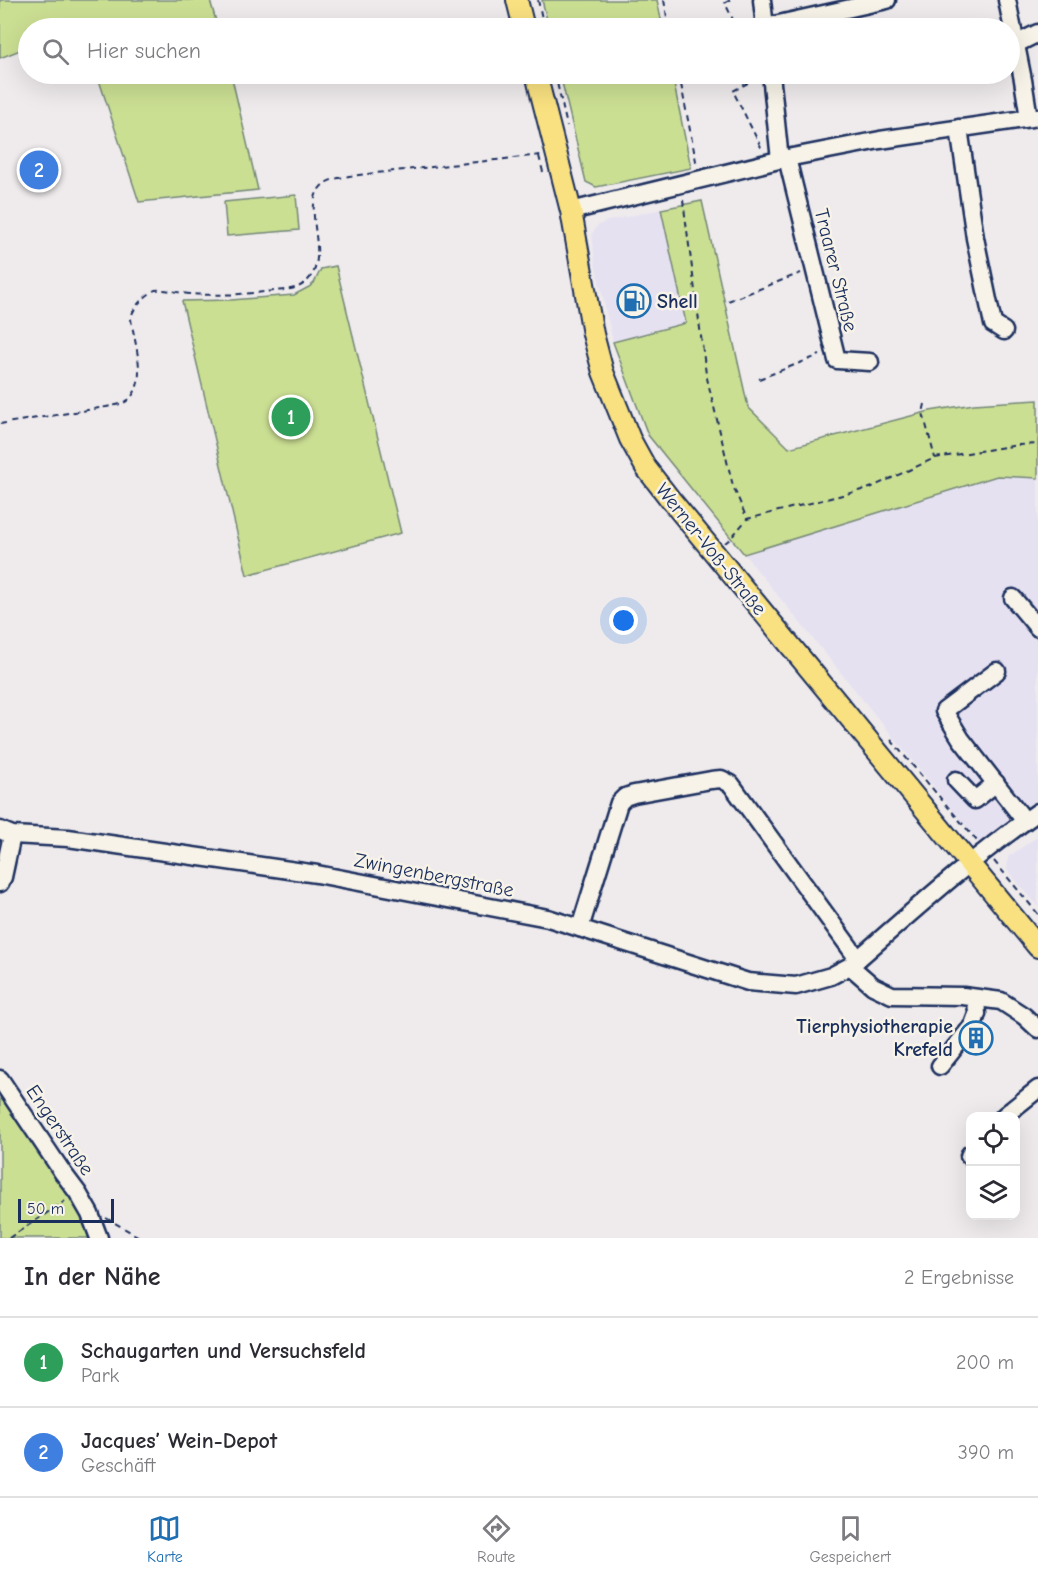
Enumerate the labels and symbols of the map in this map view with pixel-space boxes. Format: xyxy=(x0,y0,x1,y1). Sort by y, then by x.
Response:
pin: 2 xyxy=(20,148,58,192)
street label: Traarer Straße xyxy=(810,206,862,334)
fuel station icon: Shell xyxy=(616,283,652,319)
place label: Shell xyxy=(657,290,698,313)
pin: 1 xyxy=(272,394,310,440)
street label: Werner-Voß-Straße xyxy=(651,478,771,620)
your location xyxy=(609,606,638,635)
street label: Zwingenbergstraße xyxy=(352,848,516,902)
place label: Tierphysiotherapie Krefeld xyxy=(796,1015,953,1061)
building icon: Tierphysiotherapie Krefeld xyxy=(958,1020,994,1056)
street label: Engerstraße xyxy=(21,1080,99,1180)
scale bar xyxy=(18,1196,114,1224)

